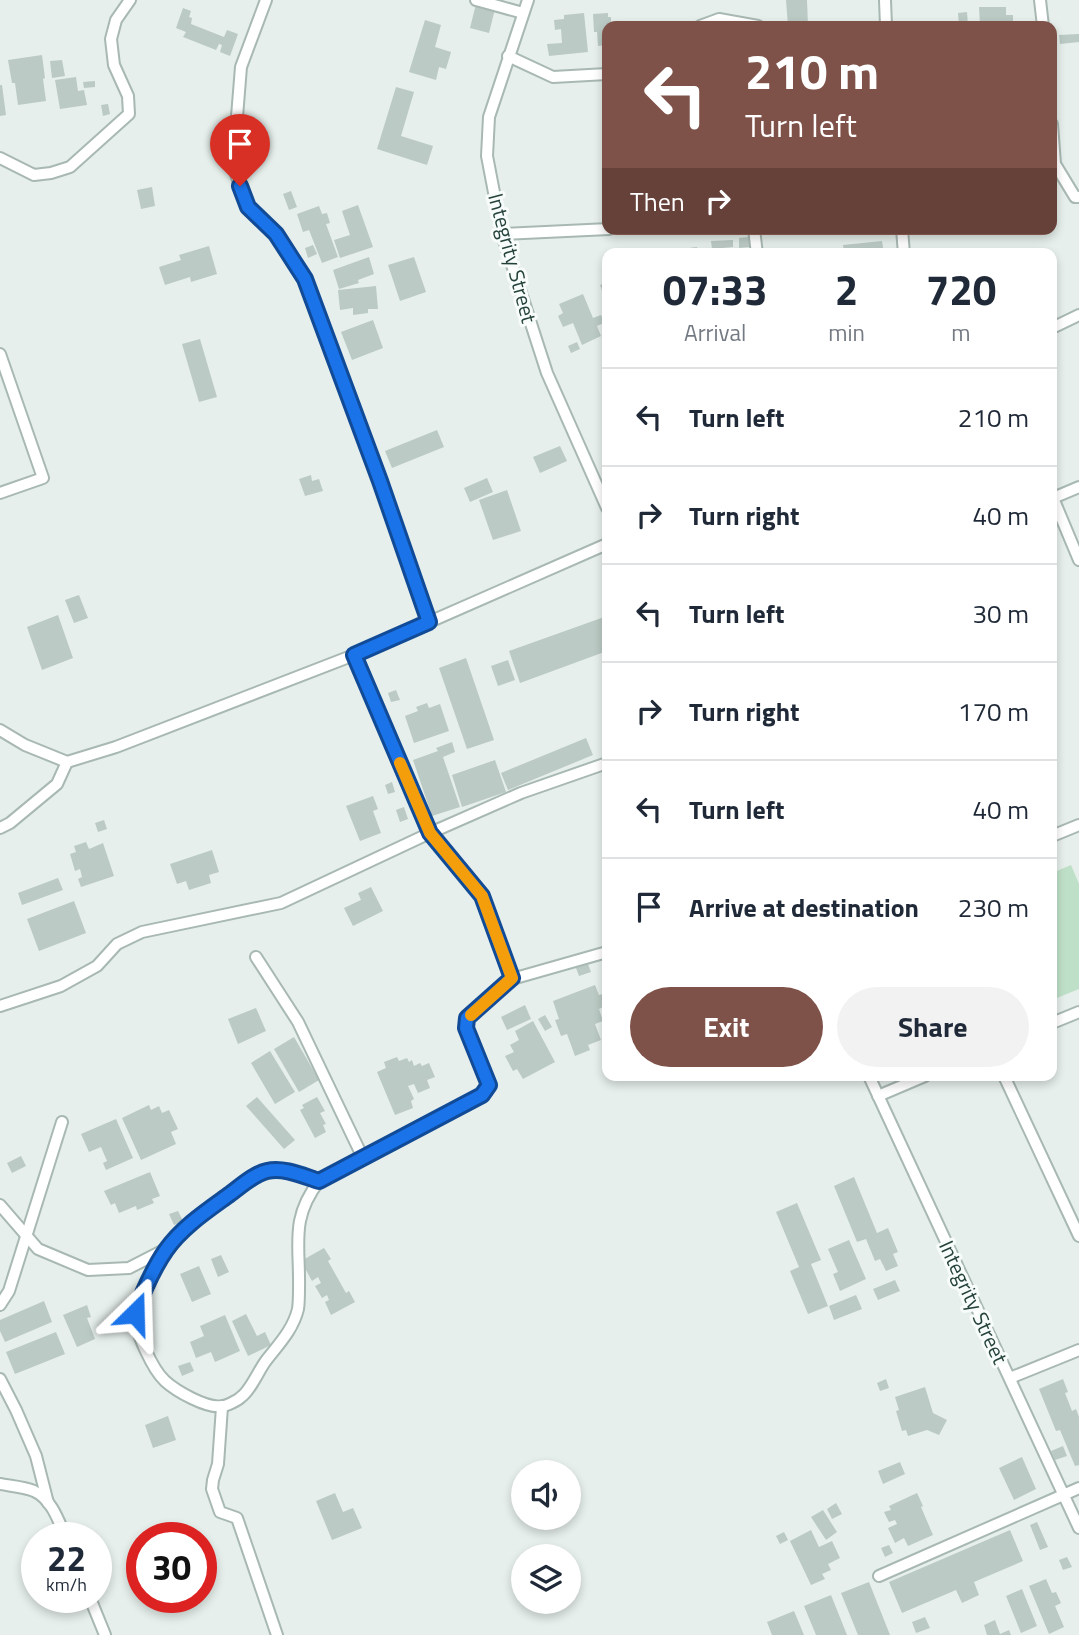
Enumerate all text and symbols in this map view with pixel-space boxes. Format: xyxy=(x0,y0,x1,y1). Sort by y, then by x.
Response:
text: 210 m xyxy=(745,33,879,108)
icon: left xyxy=(630,49,721,140)
text: Turn left xyxy=(745,101,857,149)
pin xyxy=(210,114,270,186)
icon: arrive xyxy=(221,125,259,163)
text: Then xyxy=(630,182,685,221)
icon: right xyxy=(699,182,737,220)
street label: Integrity Street xyxy=(480,189,546,327)
text: 07:33 xyxy=(663,257,768,321)
text: 2 xyxy=(835,257,858,321)
text: 720 xyxy=(926,257,996,321)
text: Arrival xyxy=(684,315,746,350)
text: min xyxy=(828,315,865,350)
text: m xyxy=(951,315,971,350)
icon: left xyxy=(630,398,668,436)
text: Turn left xyxy=(689,398,784,437)
text: 210 m xyxy=(958,398,1029,437)
icon: right xyxy=(630,496,668,534)
text: Turn right xyxy=(689,496,800,535)
text: 40 m xyxy=(972,496,1029,535)
icon: left xyxy=(630,594,668,632)
text: Turn left xyxy=(689,594,784,633)
text: 30 m xyxy=(972,594,1029,633)
icon: right xyxy=(630,692,668,730)
text: Turn right xyxy=(689,692,800,731)
text: 170 m xyxy=(958,692,1029,731)
icon: left xyxy=(630,790,668,828)
text: Turn left xyxy=(689,790,784,829)
text: 40 m xyxy=(972,790,1029,829)
icon: arrive xyxy=(630,888,668,926)
text: Arrive at destination xyxy=(689,888,919,927)
text: 230 m xyxy=(958,888,1029,927)
button: Exit xyxy=(630,987,823,1067)
button: Share xyxy=(837,987,1029,1067)
street label: Integrity Street xyxy=(931,1235,1017,1370)
position arrow xyxy=(98,1276,172,1350)
map controls xyxy=(511,1460,581,1614)
button: sound xyxy=(511,1460,581,1530)
speed limit sign: 30 xyxy=(126,1522,217,1613)
text: 22 xyxy=(47,1531,86,1585)
button: layers xyxy=(511,1544,581,1614)
text: km/h xyxy=(46,1571,87,1598)

